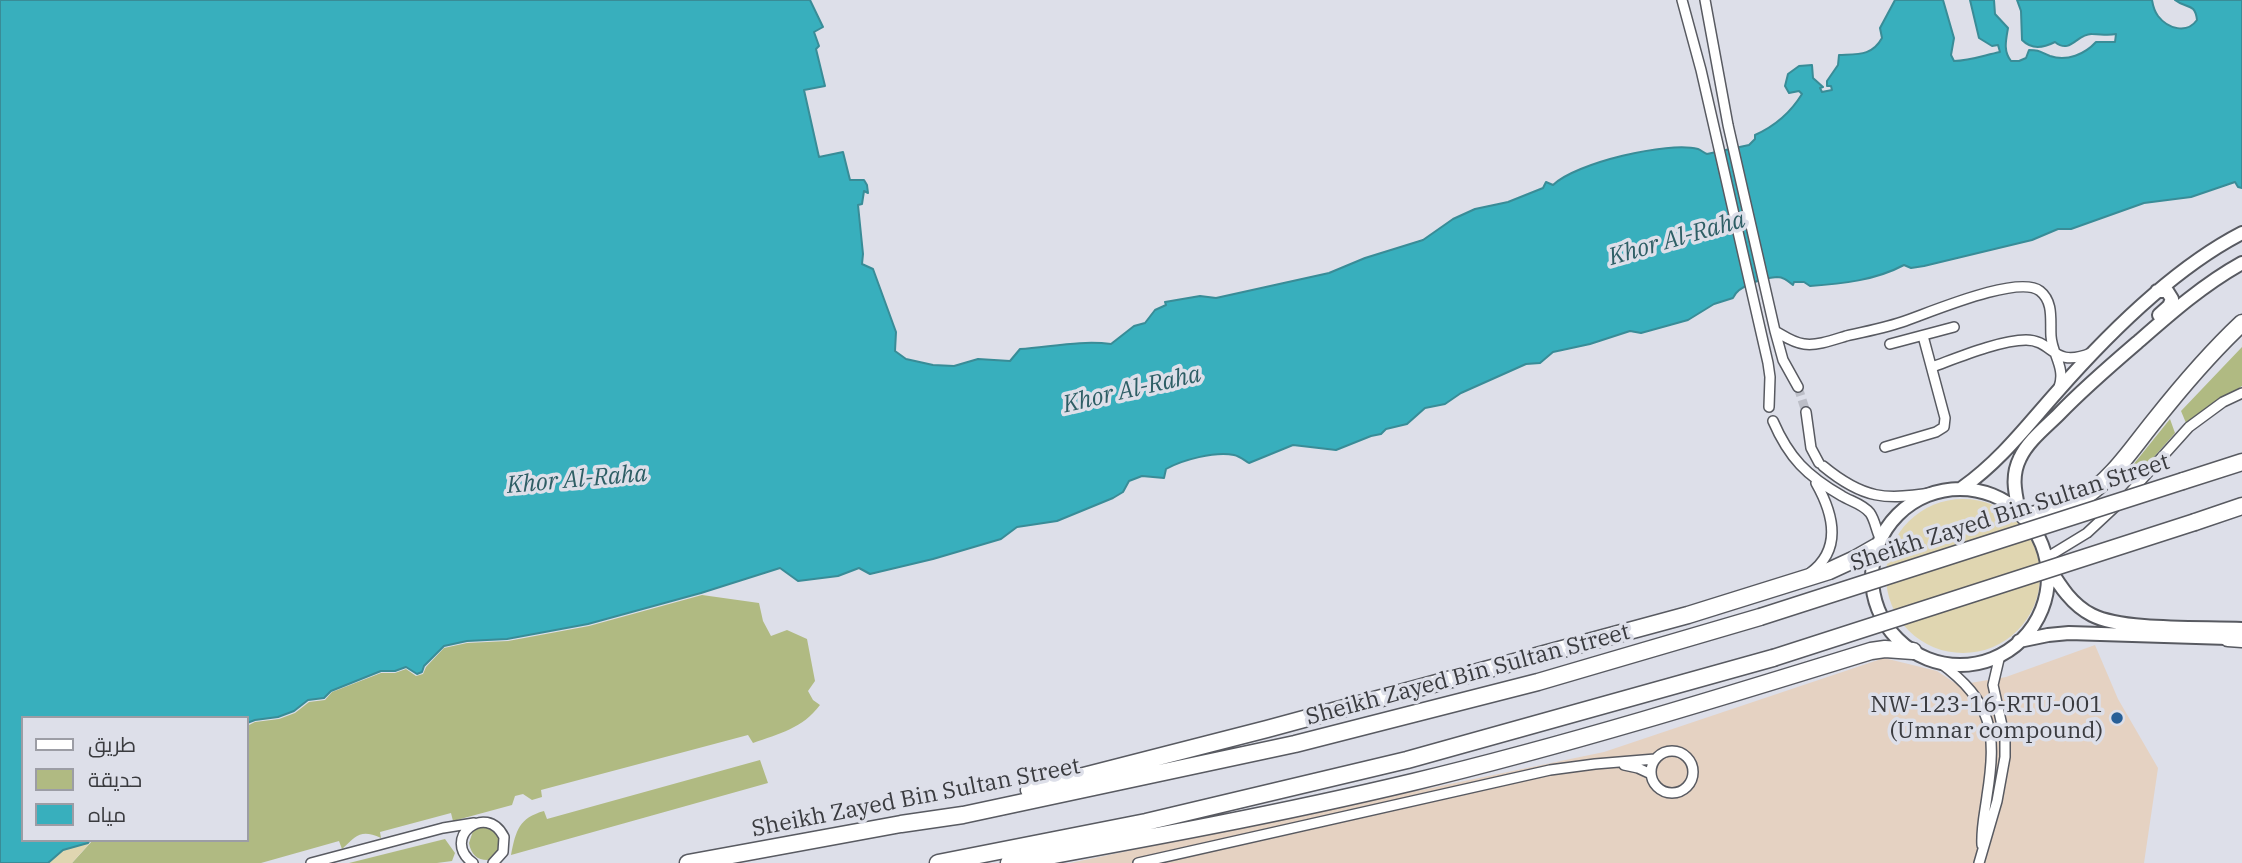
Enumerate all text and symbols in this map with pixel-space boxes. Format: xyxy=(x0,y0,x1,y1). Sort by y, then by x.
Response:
water label: Khor Al-Raha xyxy=(1605,206,1749,272)
water label: Khor Al-Raha xyxy=(1060,360,1204,420)
street label: Sheikh Zayed Bin Sultan Street xyxy=(1847,448,2173,578)
water label: Khor Al-Raha xyxy=(506,460,648,500)
street label: Sheikh Zayed Bin Sultan Street xyxy=(1303,618,1633,732)
place label: NW-123-16-RTU-001 (Umnar compound) xyxy=(1870,691,2103,745)
marker: NW-123-16-RTU-001 (Umnar compound) xyxy=(2109,710,2125,726)
legend xyxy=(21,716,248,842)
text: طريق xyxy=(88,730,136,758)
street label: Sheikh Zayed Bin Sultan Street xyxy=(749,753,1083,843)
text: حديقة xyxy=(88,765,142,793)
text: مياه xyxy=(88,800,126,828)

